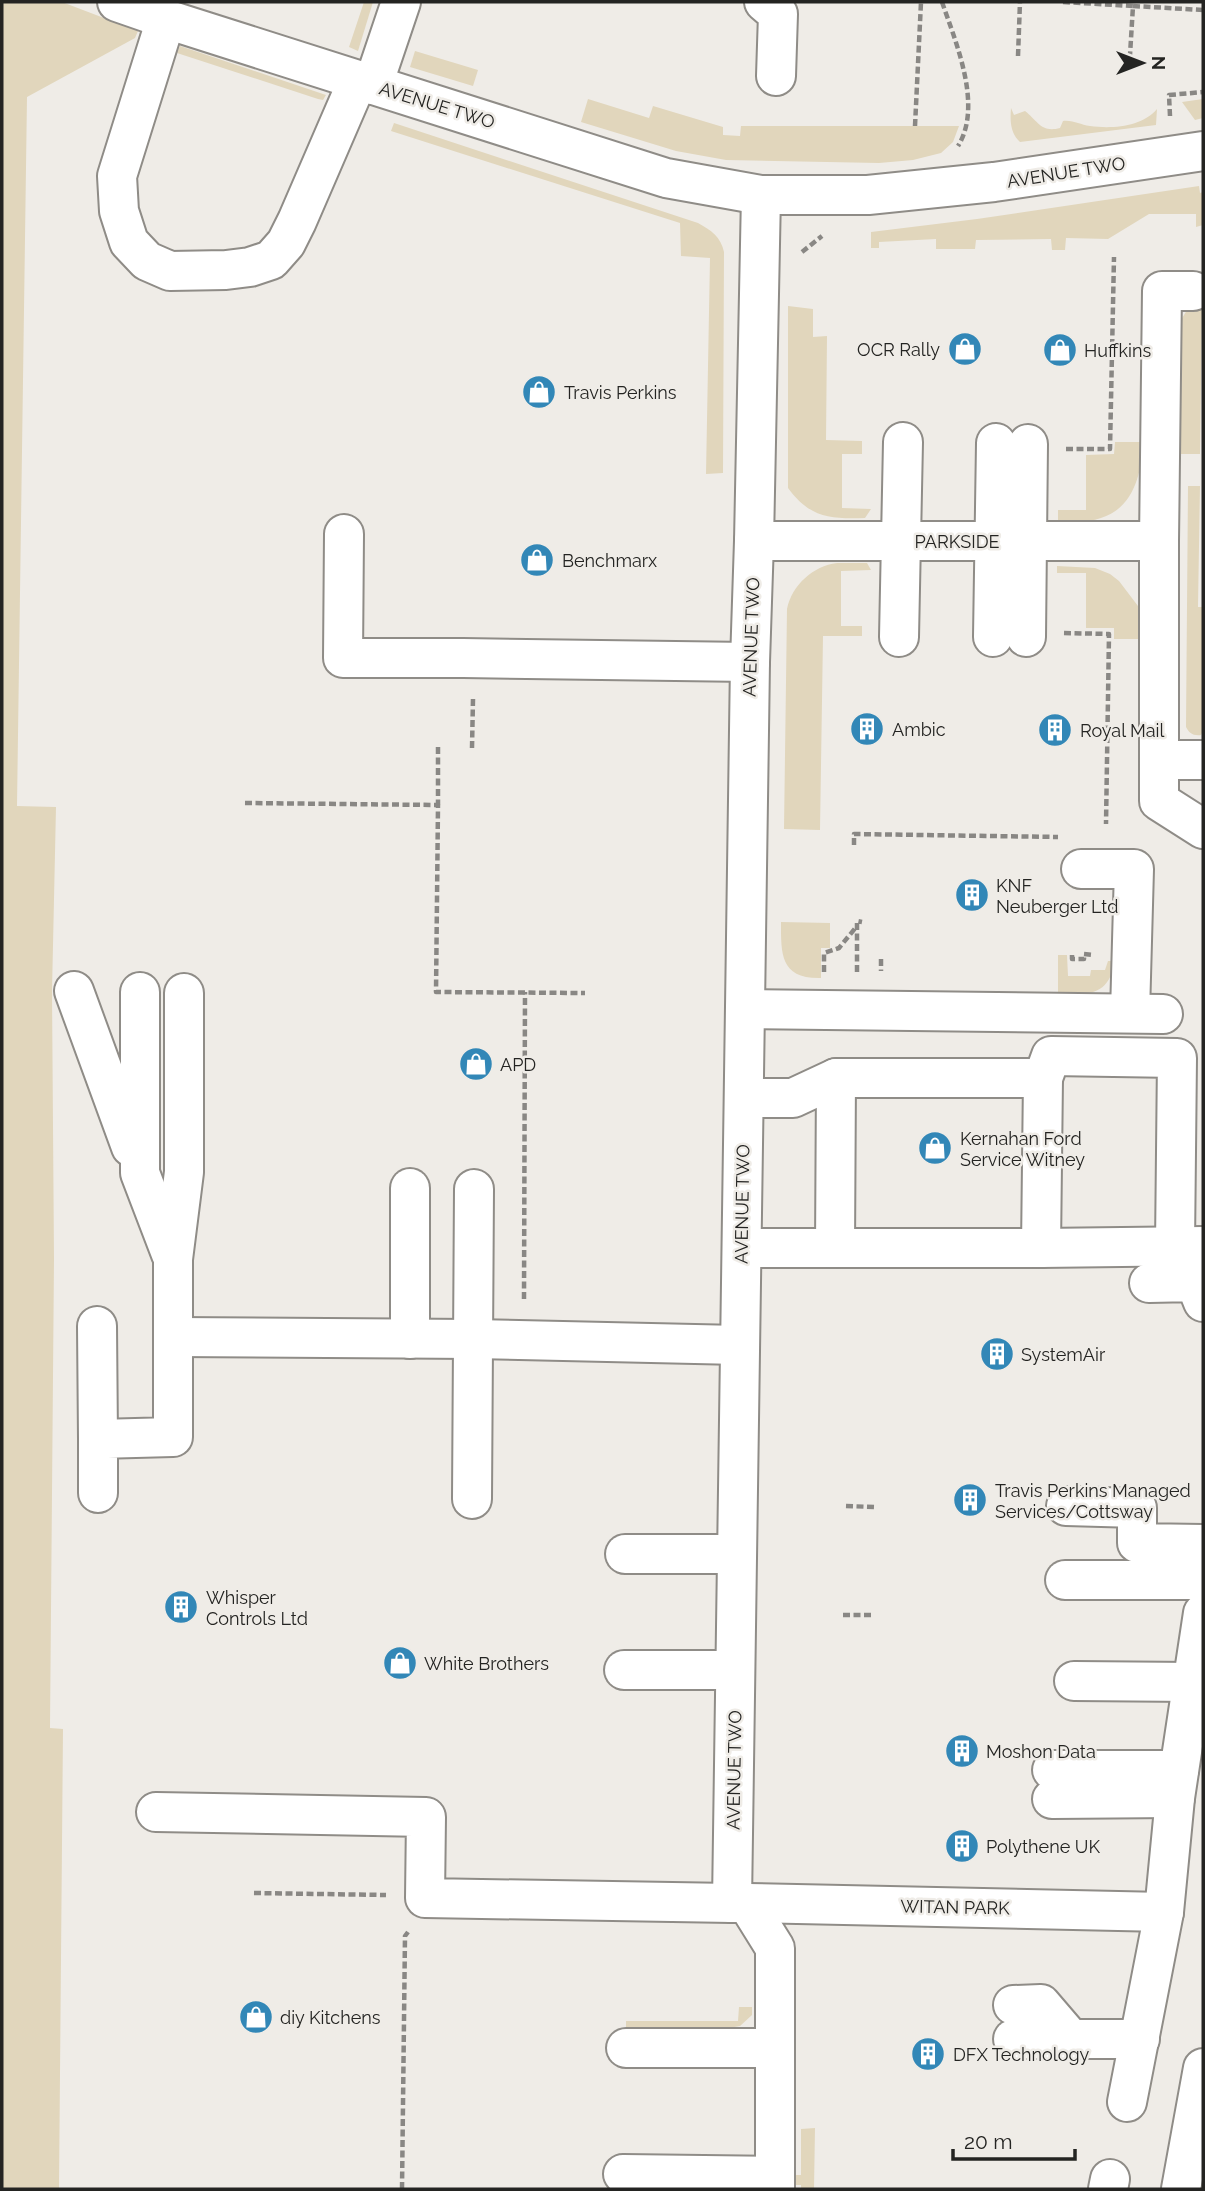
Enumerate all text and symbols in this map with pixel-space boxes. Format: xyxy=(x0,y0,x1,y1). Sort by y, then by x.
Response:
north arrow xyxy=(1107,28,1177,98)
text: N xyxy=(1148,56,1170,70)
street label: AVENUE TWO xyxy=(377,77,497,133)
street label: AVENUE TWO xyxy=(1005,152,1127,192)
shop icon: OCR Rally xyxy=(946,330,984,368)
shop icon: Huffkins xyxy=(1041,331,1079,369)
place label: OCR Rally xyxy=(857,339,940,360)
place label: Huffkins xyxy=(1084,340,1151,361)
shop icon: Travis Perkins xyxy=(520,373,558,411)
place label: Travis Perkins xyxy=(564,382,677,403)
street label: PARKSIDE xyxy=(914,531,1000,552)
shop icon: Benchmarx xyxy=(518,541,556,579)
place label: Benchmarx xyxy=(562,550,657,571)
street label: AVENUE TWO xyxy=(738,577,764,697)
building icon: Ambic xyxy=(848,710,886,748)
building icon: Royal Mail xyxy=(1036,711,1074,749)
place label: Ambic xyxy=(892,719,946,740)
place label: Royal Mail xyxy=(1080,720,1165,741)
place label: KNF Neuberger Ltd xyxy=(996,875,1118,917)
building icon: KNF Neuberger Ltd xyxy=(953,876,991,914)
shop icon: APD xyxy=(457,1045,495,1083)
place label: APD xyxy=(500,1054,536,1075)
place label: Kernahan Ford Service Witney xyxy=(960,1128,1085,1170)
shop icon: Kernahan Ford Service Witney xyxy=(916,1129,954,1167)
street label: AVENUE TWO xyxy=(730,1144,754,1264)
building icon: SystemAir xyxy=(978,1335,1016,1373)
place label: SystemAir xyxy=(1021,1344,1106,1365)
place label: Travis Perkins Managed Services/Cottsway xyxy=(995,1480,1191,1522)
building icon: Travis Perkins Managed Services/Cottsway xyxy=(951,1481,989,1519)
place label: Whisper Controls Ltd xyxy=(206,1587,308,1629)
building icon: Whisper Controls Ltd xyxy=(162,1588,200,1626)
shop icon: White Brothers xyxy=(381,1644,419,1682)
place label: White Brothers xyxy=(424,1653,549,1674)
street label: AVENUE TWO xyxy=(722,1710,746,1830)
building icon: Moshon Data xyxy=(943,1732,981,1770)
place label: Moshon Data xyxy=(986,1741,1096,1762)
building icon: Polythene UK xyxy=(943,1827,981,1865)
place label: Polythene UK xyxy=(986,1836,1100,1857)
street label: WITAN PARK xyxy=(900,1896,1010,1918)
shop icon: diy Kitchens xyxy=(237,1998,275,2036)
place label: diy Kitchens xyxy=(280,2007,381,2028)
building icon: DFX Technology xyxy=(909,2035,947,2073)
place label: DFX Technology xyxy=(953,2044,1090,2065)
scale bar xyxy=(953,2118,1076,2162)
text: 20 m xyxy=(964,2129,1012,2154)

